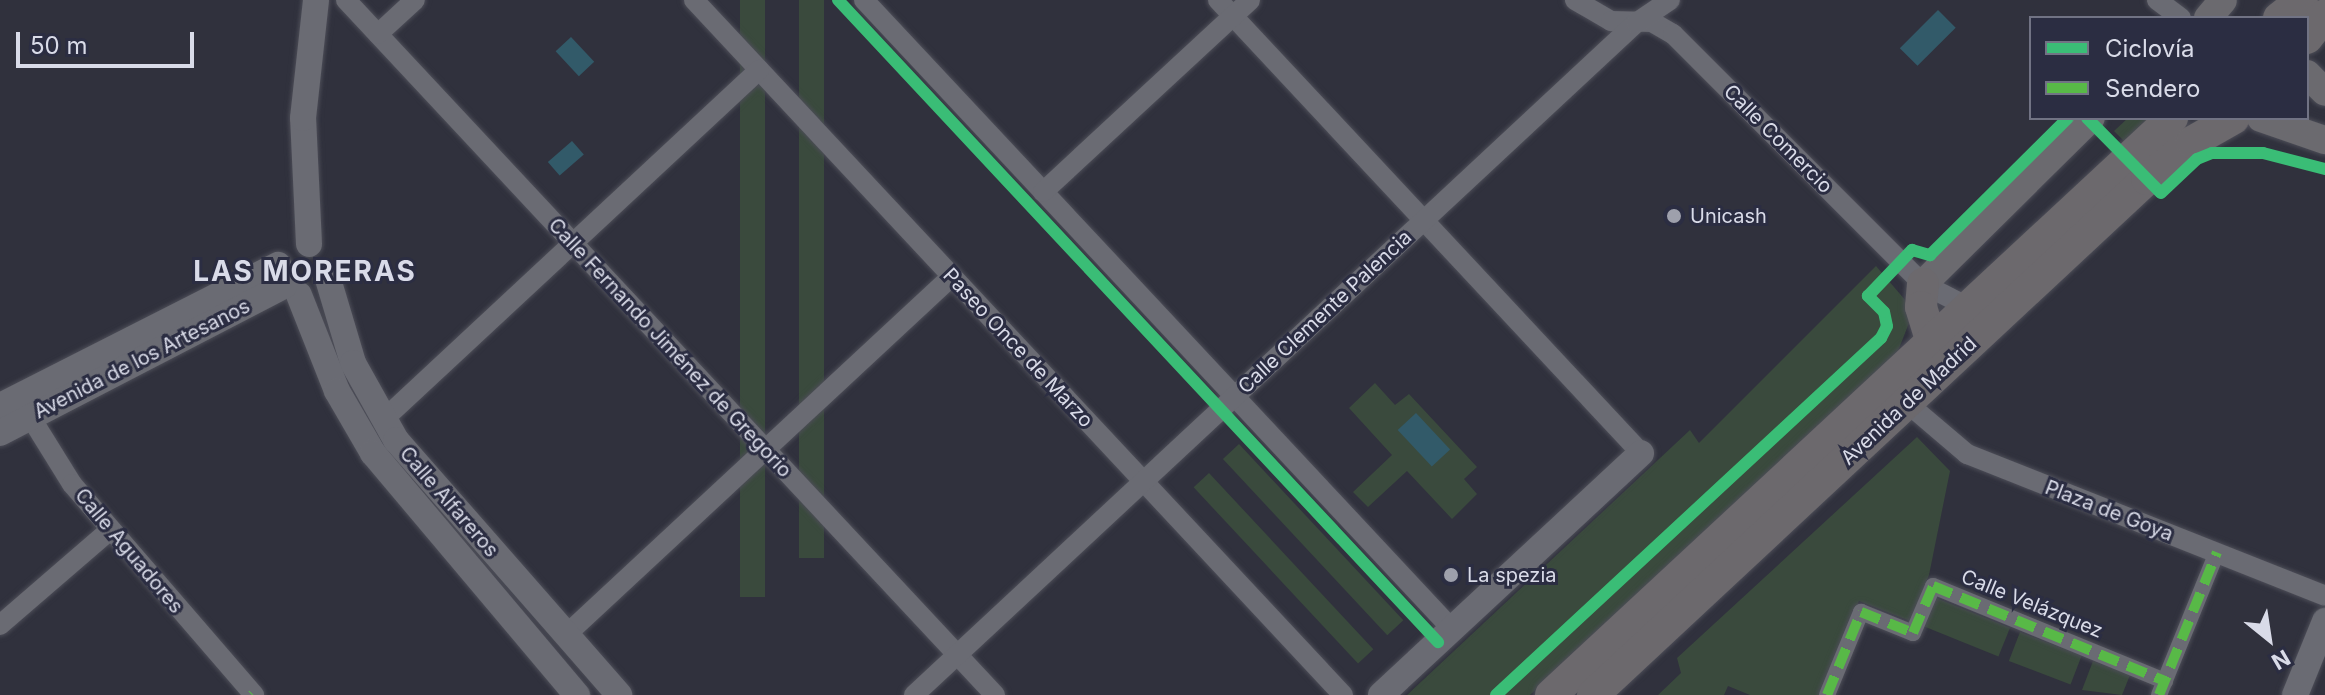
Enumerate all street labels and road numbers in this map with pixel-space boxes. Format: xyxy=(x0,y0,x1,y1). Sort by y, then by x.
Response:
street label: Calle Comercio xyxy=(1719,80,1837,198)
street label: Calle Fernando Jiménez de Gregorio xyxy=(543,213,797,483)
street label: Calle Clemente Palencia xyxy=(1233,225,1417,399)
street label: Paseo Once de Marzo xyxy=(938,263,1098,433)
street label: Avenida de los Artesanos xyxy=(30,294,254,424)
street label: Avenida de Madrid xyxy=(1836,332,1982,470)
street label: Calle Alfareros xyxy=(395,442,503,562)
street label: Plaza de Goya xyxy=(2042,476,2176,546)
street label: Calle Aguadores xyxy=(70,484,188,618)
street label: Calle Velázquez xyxy=(1958,565,2106,643)

